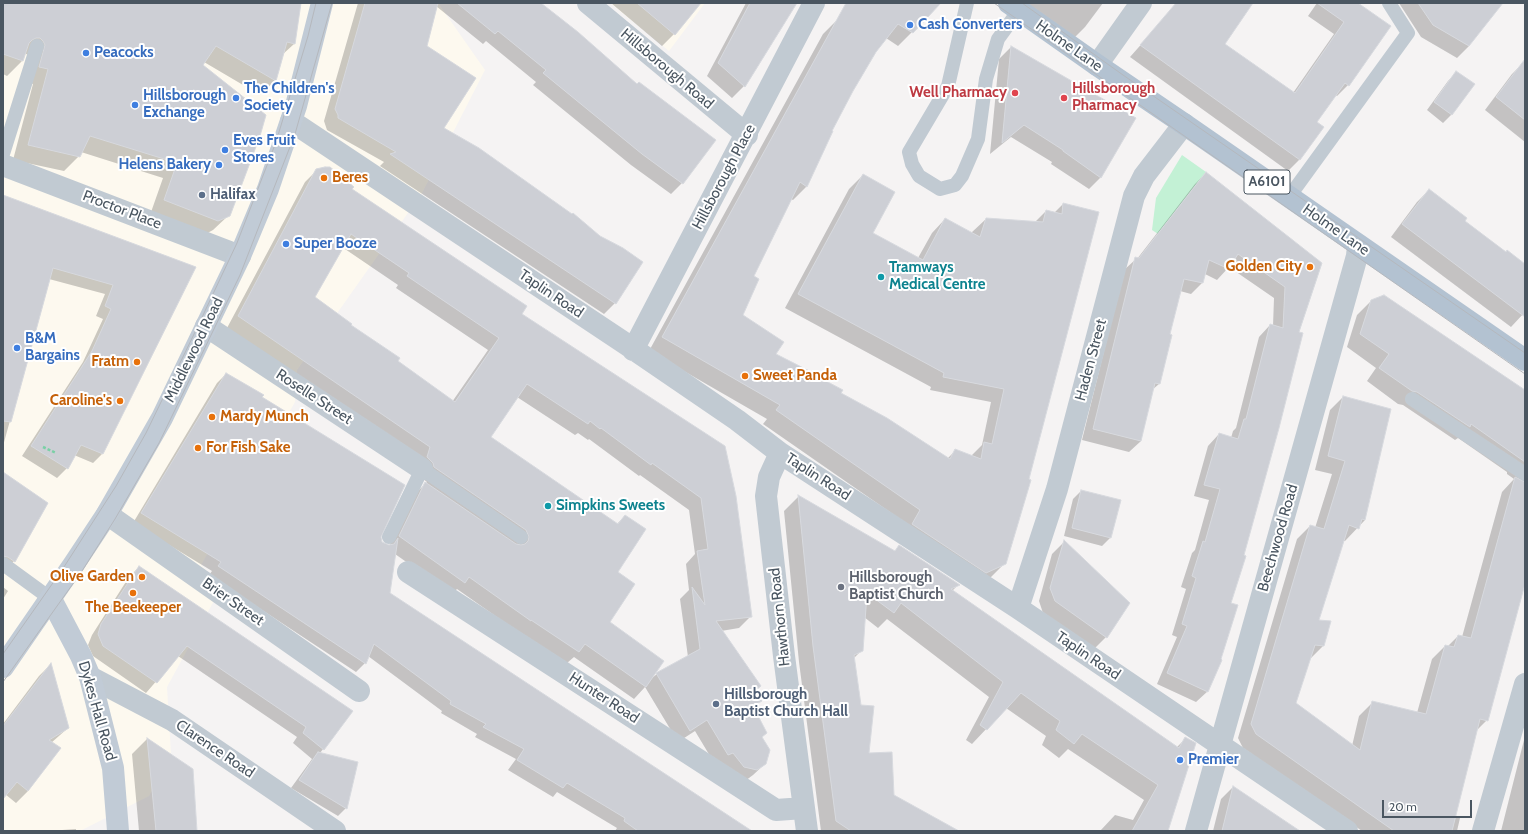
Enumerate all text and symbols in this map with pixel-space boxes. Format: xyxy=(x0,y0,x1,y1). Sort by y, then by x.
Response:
place label: Cash Converters xyxy=(918,16,1022,34)
street label: Holme Lane xyxy=(1032,16,1106,76)
marker: Cash Converters xyxy=(905,20,915,30)
street label: Hillsborough Road xyxy=(617,25,717,113)
place label: Peacocks xyxy=(94,44,154,62)
marker: Peacocks xyxy=(81,48,91,58)
place label: The Children's Society xyxy=(244,80,335,115)
place label: Hillsborough Pharmacy xyxy=(1072,80,1155,115)
place label: Well Pharmacy xyxy=(909,84,1007,102)
place label: Hillsborough Exchange xyxy=(143,87,226,122)
marker: Well Pharmacy xyxy=(1010,88,1020,98)
marker: The Children's Society xyxy=(231,93,241,103)
marker: Hillsborough Pharmacy xyxy=(1059,93,1069,103)
marker: Hillsborough Exchange xyxy=(130,100,140,110)
street label: Hillsborough Place xyxy=(689,121,759,233)
place label: Eves Fruit Stores xyxy=(233,132,296,167)
marker: Eves Fruit Stores xyxy=(220,145,230,155)
place label: Helens Bakery xyxy=(118,156,211,174)
marker: Helens Bakery xyxy=(214,160,224,170)
place label: Beres xyxy=(332,169,368,187)
road number: A6101 xyxy=(1244,170,1290,194)
marker: Beres xyxy=(319,173,329,183)
place label: Halifax xyxy=(210,186,256,204)
street label: Proctor Place xyxy=(80,187,164,233)
marker: Halifax xyxy=(197,190,207,200)
street label: Holme Lane xyxy=(1299,200,1373,260)
place label: Super Booze xyxy=(294,235,377,253)
marker: Super Booze xyxy=(281,239,291,249)
place label: Golden City xyxy=(1225,258,1302,276)
place label: Tramways Medical Centre xyxy=(889,259,985,294)
marker: Golden City xyxy=(1305,262,1315,272)
street label: Taplin Road xyxy=(515,266,587,322)
marker: Tramways Medical Centre xyxy=(876,272,886,282)
street label: Middlewood Road xyxy=(161,295,227,405)
street label: Haden Street xyxy=(1071,317,1111,403)
place label: B&M Bargains xyxy=(25,330,80,365)
marker: B&M Bargains xyxy=(12,343,22,353)
place label: Fratm xyxy=(91,353,129,371)
marker: Fratm xyxy=(132,357,142,367)
street label: Roselle Street xyxy=(272,366,356,428)
place label: Sweet Panda xyxy=(753,367,837,385)
marker: Sweet Panda xyxy=(740,371,750,381)
place label: Caroline's xyxy=(50,392,112,410)
marker: Caroline's xyxy=(115,396,125,406)
place label: Mardy Munch xyxy=(220,408,309,426)
marker: Mardy Munch xyxy=(207,412,217,422)
place label: For Fish Sake xyxy=(206,439,290,457)
marker: For Fish Sake xyxy=(193,443,203,453)
street label: Taplin Road xyxy=(782,449,854,505)
street label: Beechwood Road xyxy=(1254,482,1302,594)
place label: Simpkins Sweets xyxy=(556,497,665,515)
marker: Simpkins Sweets xyxy=(543,501,553,511)
street label: Hawthorn Road xyxy=(766,567,794,667)
place label: Olive Garden xyxy=(50,568,134,586)
place label: Hillsborough Baptist Church xyxy=(849,569,944,604)
marker: Olive Garden xyxy=(137,572,147,582)
street label: Brier Street xyxy=(199,574,267,630)
marker: Hillsborough Baptist Church xyxy=(836,582,846,592)
marker: The Beekeeper xyxy=(128,588,138,598)
place label: The Beekeeper xyxy=(85,599,181,617)
street label: Taplin Road xyxy=(1052,628,1124,684)
street label: Dykes Hall Road xyxy=(74,659,120,763)
street label: Hunter Road xyxy=(566,669,642,727)
place label: Hillsborough Baptist Church Hall xyxy=(724,686,848,721)
marker: Hillsborough Baptist Church Hall xyxy=(711,699,721,709)
street label: Clarence Road xyxy=(172,716,258,782)
place label: Premier xyxy=(1188,751,1239,769)
marker: Premier xyxy=(1175,755,1185,765)
scale bar xyxy=(1384,792,1474,818)
text: 20 m xyxy=(1389,799,1417,814)

